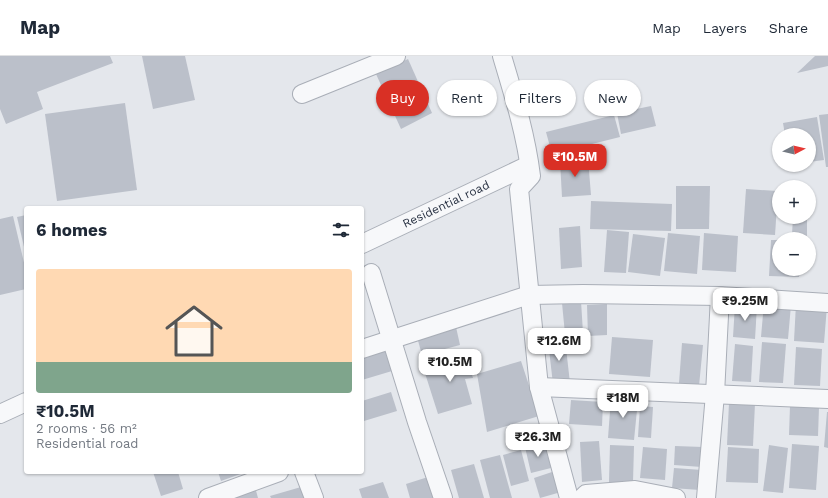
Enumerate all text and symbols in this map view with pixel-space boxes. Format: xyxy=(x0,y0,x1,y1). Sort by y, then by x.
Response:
text: Map xyxy=(20,16,60,39)
text: Map xyxy=(652,20,681,36)
text: Layers xyxy=(703,20,747,36)
text: Share xyxy=(769,20,808,36)
chip: Buy xyxy=(376,80,429,116)
chip: Rent xyxy=(437,80,497,116)
chip: Filters xyxy=(505,80,576,116)
chip: New xyxy=(584,80,641,116)
north arrow xyxy=(772,128,816,172)
map controls xyxy=(772,128,816,276)
pin: ₹10.5M xyxy=(542,144,608,178)
text: ₹10.5M xyxy=(553,149,597,164)
street label: Residential road xyxy=(400,178,492,231)
button: + xyxy=(772,180,816,224)
icon: filters xyxy=(330,219,352,241)
text: 6 homes xyxy=(36,220,107,240)
button: − xyxy=(772,232,816,276)
pin: ₹9.25M xyxy=(712,288,778,322)
text: ₹9.25M xyxy=(722,293,768,308)
icon: home xyxy=(158,295,230,367)
pin: ₹12.6M xyxy=(526,328,592,362)
text: ₹12.6M xyxy=(537,333,581,348)
pin: ₹10.5M xyxy=(417,349,483,383)
text: ₹10.5M xyxy=(428,354,472,369)
pin: ₹18M xyxy=(599,385,647,419)
text: ₹18M xyxy=(606,390,640,405)
text: ₹10.5M xyxy=(36,401,95,421)
text: 2 rooms · 56 m² xyxy=(36,421,137,436)
pin: ₹26.3M xyxy=(505,424,571,458)
text: ₹26.3M xyxy=(515,429,561,444)
text: Residential road xyxy=(36,436,138,451)

